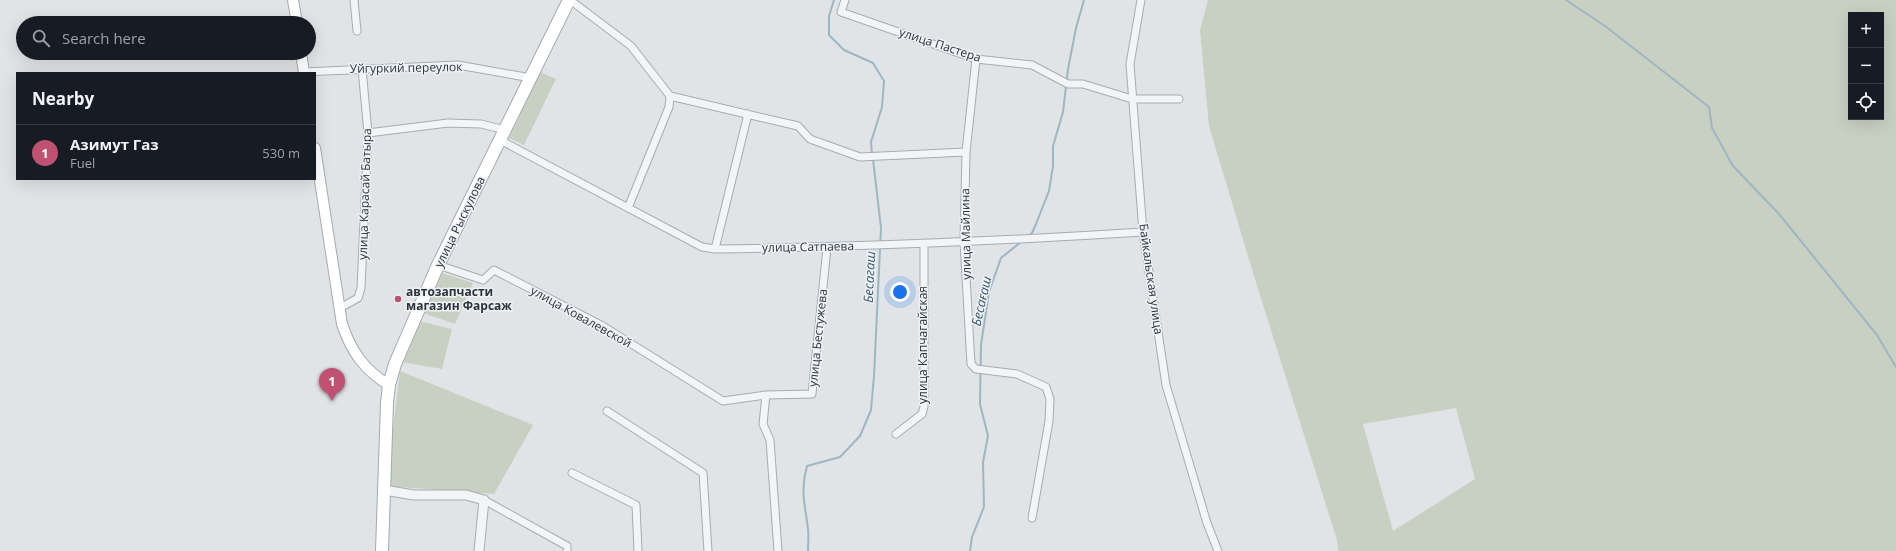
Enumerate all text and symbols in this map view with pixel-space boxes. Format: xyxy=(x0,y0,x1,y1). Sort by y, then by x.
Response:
map controls xyxy=(1848,12,1884,120)
button: + xyxy=(1848,12,1884,48)
search box xyxy=(16,16,316,60)
street label: улица Пастера xyxy=(897,23,983,66)
icon: search xyxy=(30,27,52,49)
text: Search here xyxy=(62,28,146,48)
button: − xyxy=(1848,48,1884,84)
street label: Уйгуркий переулок xyxy=(349,58,463,77)
button: locate xyxy=(1848,84,1884,120)
text: Nearby xyxy=(32,87,94,110)
street label: улица Карасай Батыра xyxy=(354,128,375,260)
text: Азимут Газ xyxy=(70,134,159,154)
text: 1 xyxy=(41,144,49,162)
text: 530 m xyxy=(262,144,300,162)
text: Fuel xyxy=(70,154,95,172)
street label: улица Рыскулова xyxy=(430,173,489,270)
street label: улица Майлина xyxy=(956,188,975,280)
street label: Байкальская улица xyxy=(1135,223,1168,335)
street label: улица Сатпаева xyxy=(762,237,854,256)
water label: Бесагаш xyxy=(859,251,879,303)
water label: Бесағаш xyxy=(967,274,995,328)
street label: улица Ковалевской xyxy=(528,282,635,351)
your location xyxy=(890,282,910,302)
place label: автозапчасти магазин Фарсаж xyxy=(406,283,512,314)
street label: улица Капчагайская xyxy=(914,286,931,404)
street label: улица Бестужева xyxy=(804,288,831,388)
marker: автозапчасти магазин Фарсаж xyxy=(393,294,403,304)
pin: 1 xyxy=(319,368,345,401)

